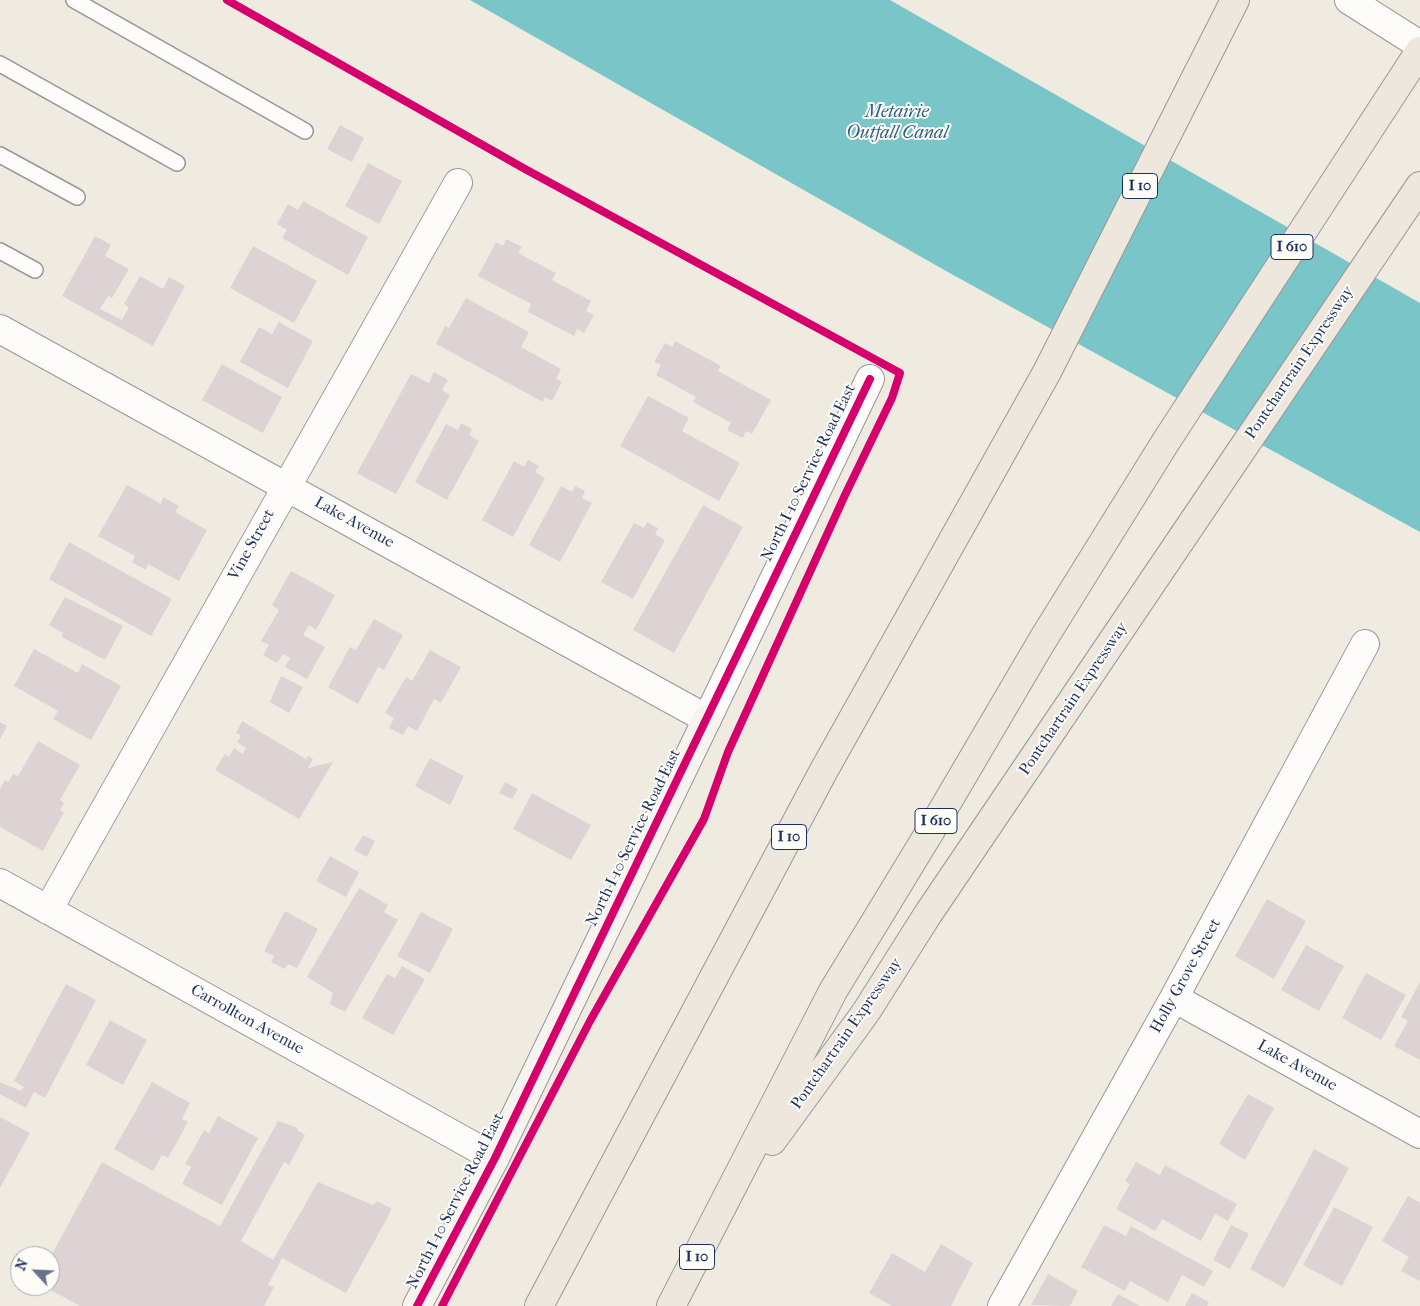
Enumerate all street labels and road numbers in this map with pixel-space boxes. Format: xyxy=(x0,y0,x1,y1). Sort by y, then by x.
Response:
road number: I 10 xyxy=(1122,174,1158,198)
road number: I 610 xyxy=(1271,234,1313,260)
street label: Pontchartrain Expressway xyxy=(1242,283,1358,443)
street label: North I-10 Service Road East xyxy=(758,381,860,565)
street label: Lake Avenue xyxy=(311,493,397,553)
street label: Vine Street xyxy=(225,506,279,584)
street label: Pontchartrain Expressway xyxy=(1016,619,1132,779)
street label: North I-10 Service Road East xyxy=(583,746,685,930)
road number: I 610 xyxy=(915,808,957,834)
road number: I 10 xyxy=(772,824,806,850)
street label: Holly Grove Street xyxy=(1147,915,1225,1037)
street label: Pontchartrain Expressway xyxy=(787,955,907,1113)
street label: Carrollton Avenue xyxy=(187,981,307,1059)
street label: Lake Avenue xyxy=(1254,1036,1340,1096)
street label: North I-10 Service Road East xyxy=(403,1110,509,1292)
road number: I 10 xyxy=(680,1244,714,1270)

